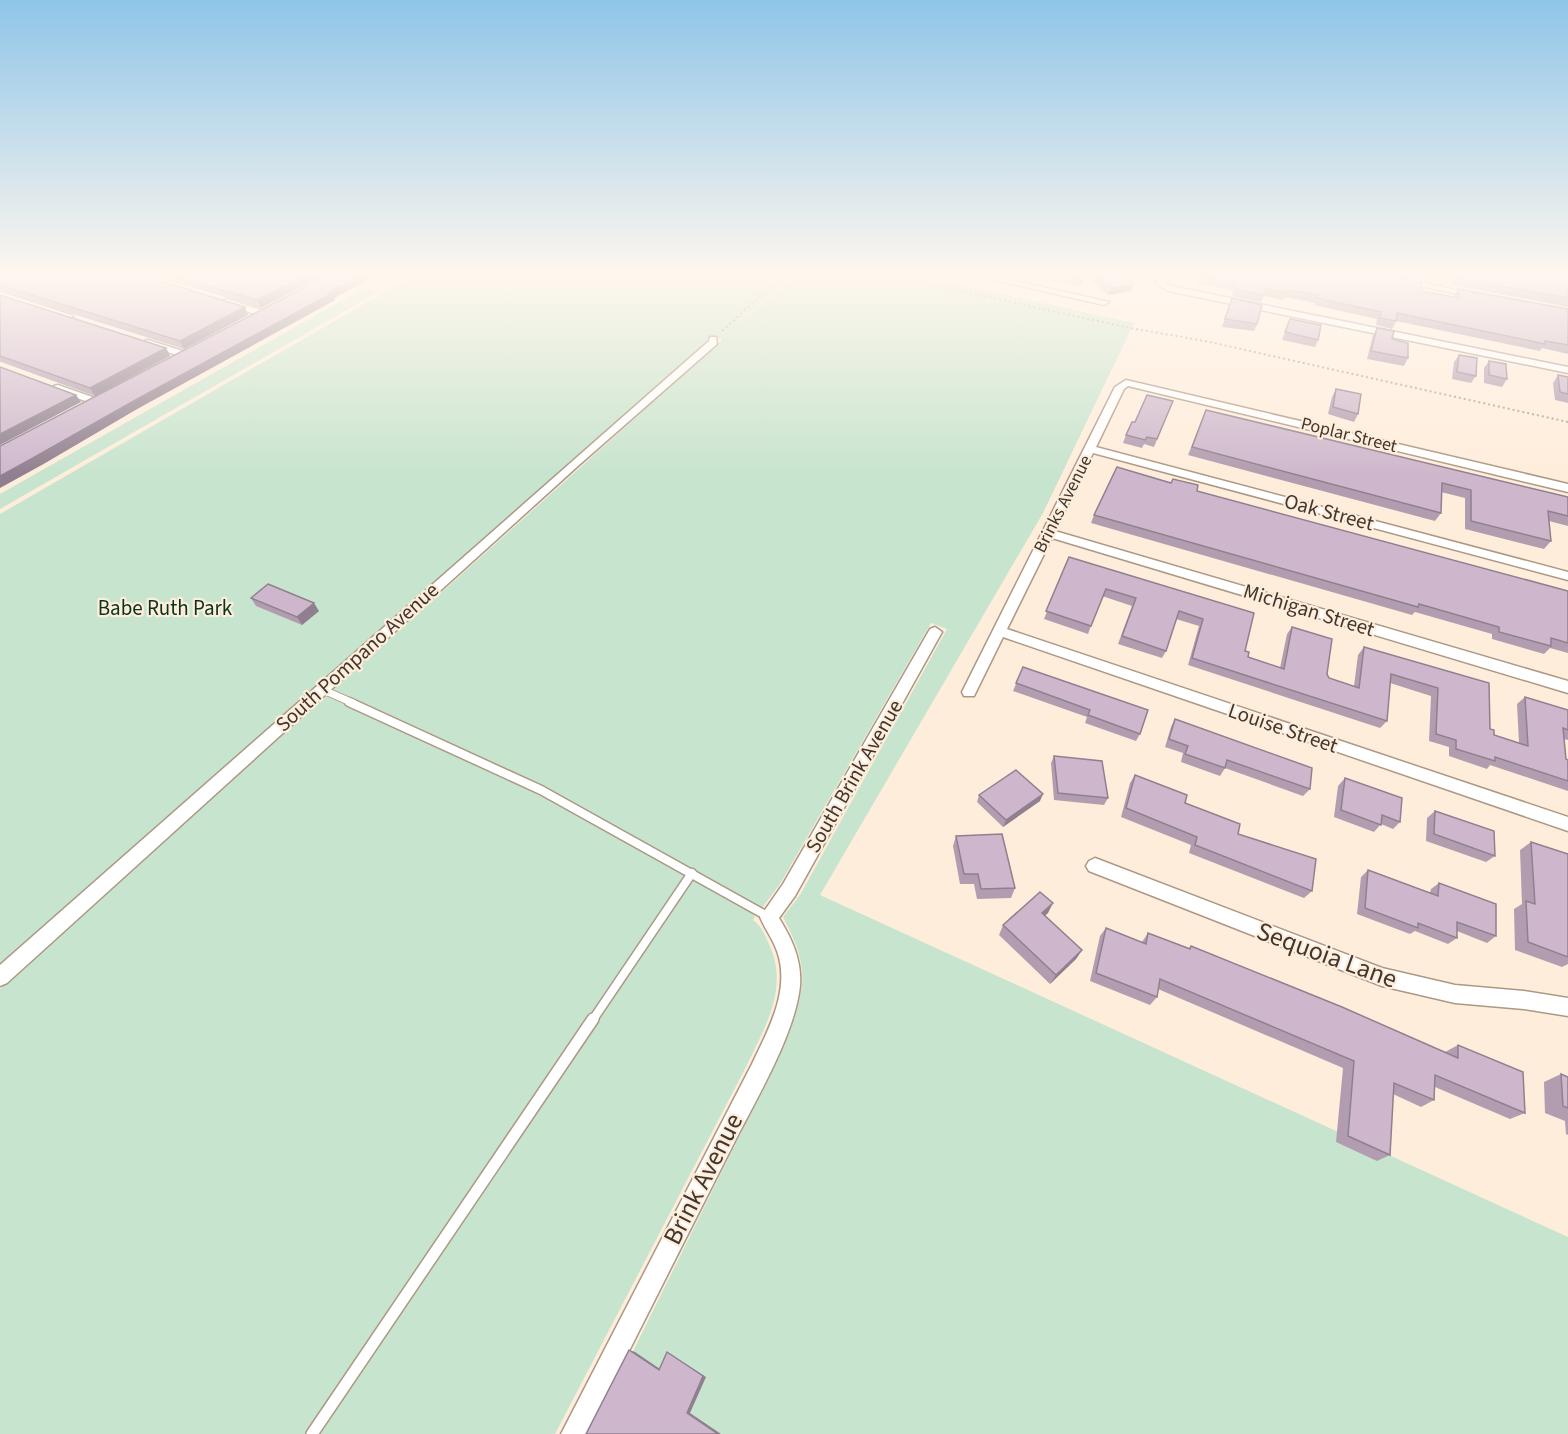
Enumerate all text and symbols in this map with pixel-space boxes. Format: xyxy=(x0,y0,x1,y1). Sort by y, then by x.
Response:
street label: Poplar Street xyxy=(1298,411,1400,459)
street label: Brinks Avenue xyxy=(1028,451,1098,557)
street label: Oak Street xyxy=(1281,486,1377,538)
street label: South Pompano Avenue xyxy=(269,575,445,739)
street label: Michigan Street xyxy=(1240,576,1378,644)
park label: Babe Ruth Park xyxy=(98,593,233,623)
street label: South Brink Avenue xyxy=(798,694,910,858)
street label: Louise Street xyxy=(1224,695,1342,761)
street label: Sequoia Lane xyxy=(1252,912,1402,998)
street label: Brink Avenue xyxy=(654,1107,752,1251)

